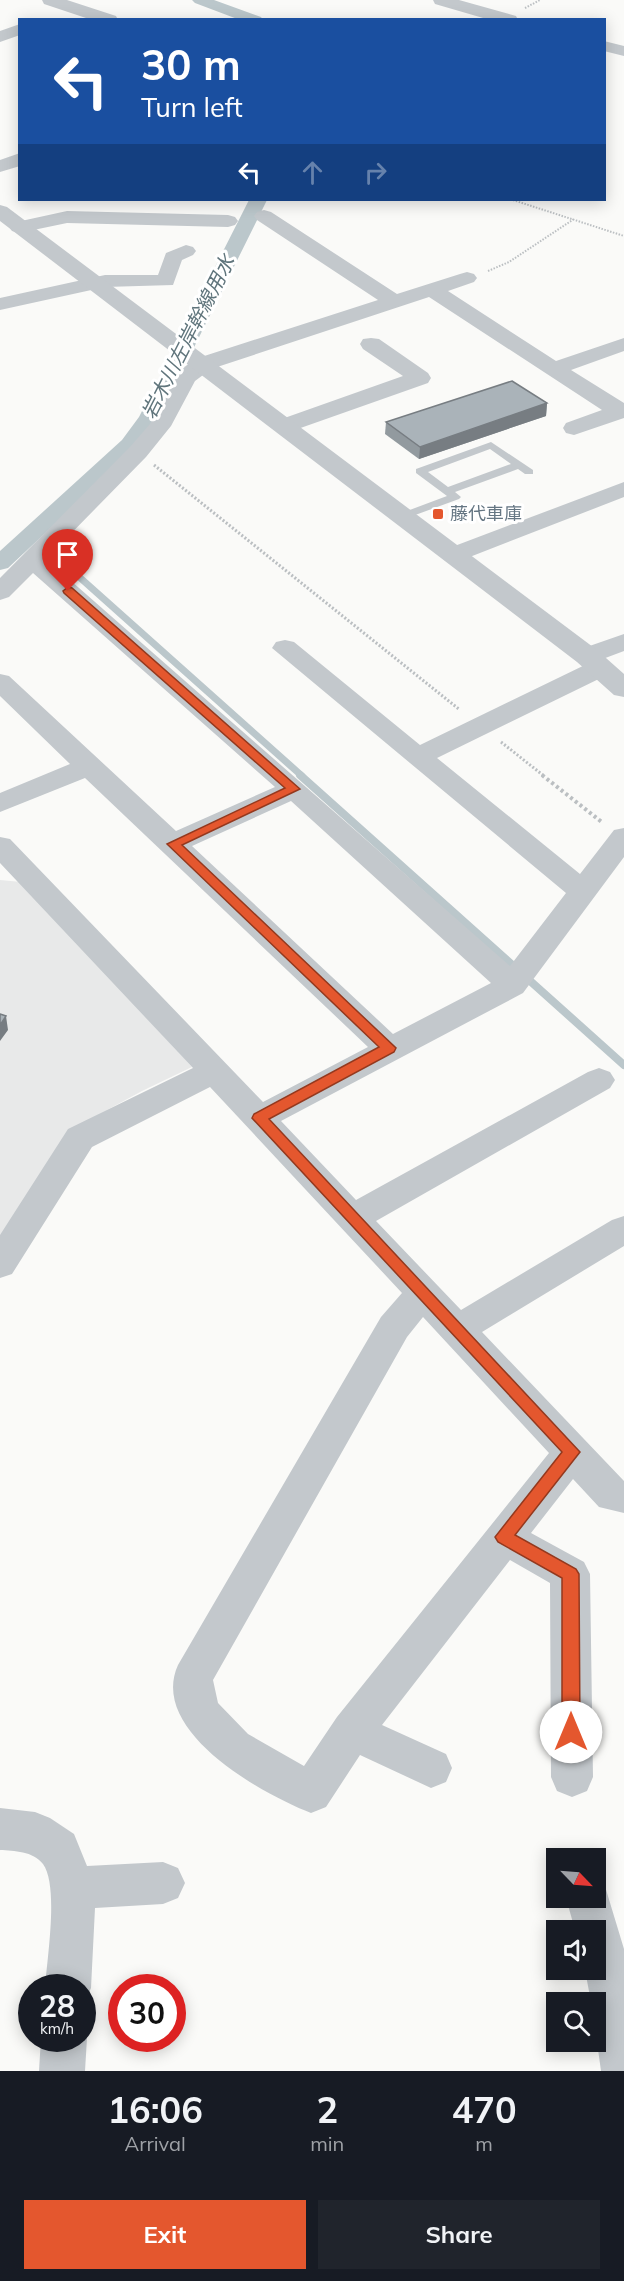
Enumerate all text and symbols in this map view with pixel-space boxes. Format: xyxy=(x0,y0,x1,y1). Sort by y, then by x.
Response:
text: 30 m xyxy=(141,38,241,91)
icon: left xyxy=(42,42,120,120)
text: Turn left xyxy=(141,90,243,124)
icon: left xyxy=(233,156,266,189)
icon: ahead xyxy=(296,156,329,189)
icon: right xyxy=(359,156,392,189)
water label: 岩木川左岸幹線用水 xyxy=(136,249,240,423)
place label: 藤代車庫 xyxy=(450,502,522,525)
marker: 藤代車庫 xyxy=(431,507,445,521)
pin xyxy=(42,529,93,591)
icon: arrive xyxy=(51,538,84,571)
position arrow xyxy=(539,1700,603,1764)
north arrow xyxy=(546,1848,606,1908)
map controls xyxy=(546,1848,606,2052)
button: sound xyxy=(546,1920,606,1980)
speed limit sign: 30 xyxy=(108,1974,186,2052)
text: 28 xyxy=(39,1987,75,2025)
button: search xyxy=(546,1992,606,2052)
text: km/h xyxy=(40,2019,74,2038)
text: 16:06 xyxy=(107,2087,203,2132)
text: 2 xyxy=(316,2087,338,2132)
text: 470 xyxy=(452,2087,517,2132)
text: Arrival xyxy=(125,2131,186,2156)
text: min xyxy=(310,2131,344,2156)
text: m xyxy=(475,2131,493,2156)
button: Exit xyxy=(24,2200,306,2269)
button: Share xyxy=(318,2200,600,2269)

